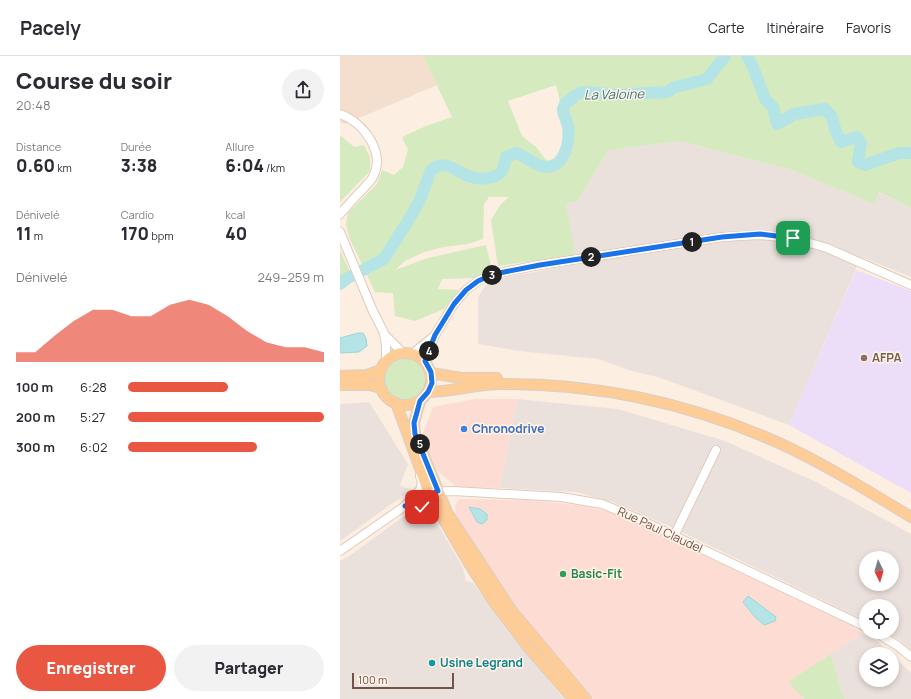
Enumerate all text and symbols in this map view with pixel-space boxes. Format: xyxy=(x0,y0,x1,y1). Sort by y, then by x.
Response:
text: Pacely xyxy=(20,15,81,41)
text: Carte xyxy=(708,18,744,37)
text: Itinéraire xyxy=(766,18,824,37)
text: Favoris xyxy=(846,18,891,37)
text: Course du soir xyxy=(16,66,172,96)
button: share xyxy=(282,69,324,111)
water label: La Valoine xyxy=(584,84,646,104)
text: 20:48 xyxy=(16,96,50,114)
text: Distance xyxy=(16,139,61,154)
text: Durée xyxy=(121,139,151,154)
text: Allure xyxy=(225,139,254,154)
text: 0.60 xyxy=(16,154,55,177)
text: 3:38 xyxy=(121,154,157,177)
text: 6:04 xyxy=(225,154,264,177)
text: km xyxy=(55,160,72,175)
text: /km xyxy=(264,160,285,175)
text: Dénivelé xyxy=(16,207,60,222)
text: Cardio xyxy=(121,207,154,222)
text: kcal xyxy=(225,207,245,222)
pin xyxy=(776,221,810,255)
text: 11 xyxy=(16,222,31,245)
text: 170 xyxy=(121,222,149,245)
text: 40 xyxy=(225,222,247,245)
icon: arrive xyxy=(782,227,804,249)
text: m xyxy=(31,228,43,243)
text: bpm xyxy=(149,228,174,243)
pin: 1 xyxy=(682,232,702,252)
text: 1 xyxy=(690,234,694,249)
pin: 2 xyxy=(581,247,601,267)
text: 2 xyxy=(588,249,594,264)
pin: 3 xyxy=(482,265,502,285)
text: 3 xyxy=(489,267,495,282)
text: Dénivelé xyxy=(16,268,67,286)
text: 249–259 m xyxy=(258,268,324,286)
pin: 4 xyxy=(419,341,439,361)
text: 4 xyxy=(426,343,432,358)
place label: AFPA xyxy=(872,349,901,366)
marker: AFPA xyxy=(859,353,869,363)
text: 100 m xyxy=(16,378,53,396)
text: 6:28 xyxy=(80,378,107,396)
text: 200 m xyxy=(16,408,55,426)
text: 5:27 xyxy=(80,408,105,426)
place label: Chronodrive xyxy=(472,420,544,437)
marker: Chronodrive xyxy=(459,424,469,434)
pin: 5 xyxy=(410,434,430,454)
text: 5 xyxy=(417,436,423,451)
text: 300 m xyxy=(16,438,55,456)
text: 6:02 xyxy=(80,438,107,456)
pin xyxy=(405,490,439,524)
icon: check xyxy=(411,496,433,518)
street label: Rue Paul Claudel xyxy=(615,502,706,557)
north arrow xyxy=(859,551,899,591)
map controls xyxy=(859,551,899,687)
place label: Basic-Fit xyxy=(571,565,622,582)
marker: Basic-Fit xyxy=(558,569,568,579)
button: locate xyxy=(859,599,899,639)
button: Enregistrer xyxy=(16,645,166,691)
button: Partager xyxy=(174,645,324,691)
button: layers xyxy=(859,647,899,687)
place label: Usine Legrand xyxy=(440,654,523,671)
marker: Usine Legrand xyxy=(427,658,437,668)
scale bar xyxy=(352,671,454,690)
text: 100 m xyxy=(358,672,387,687)

